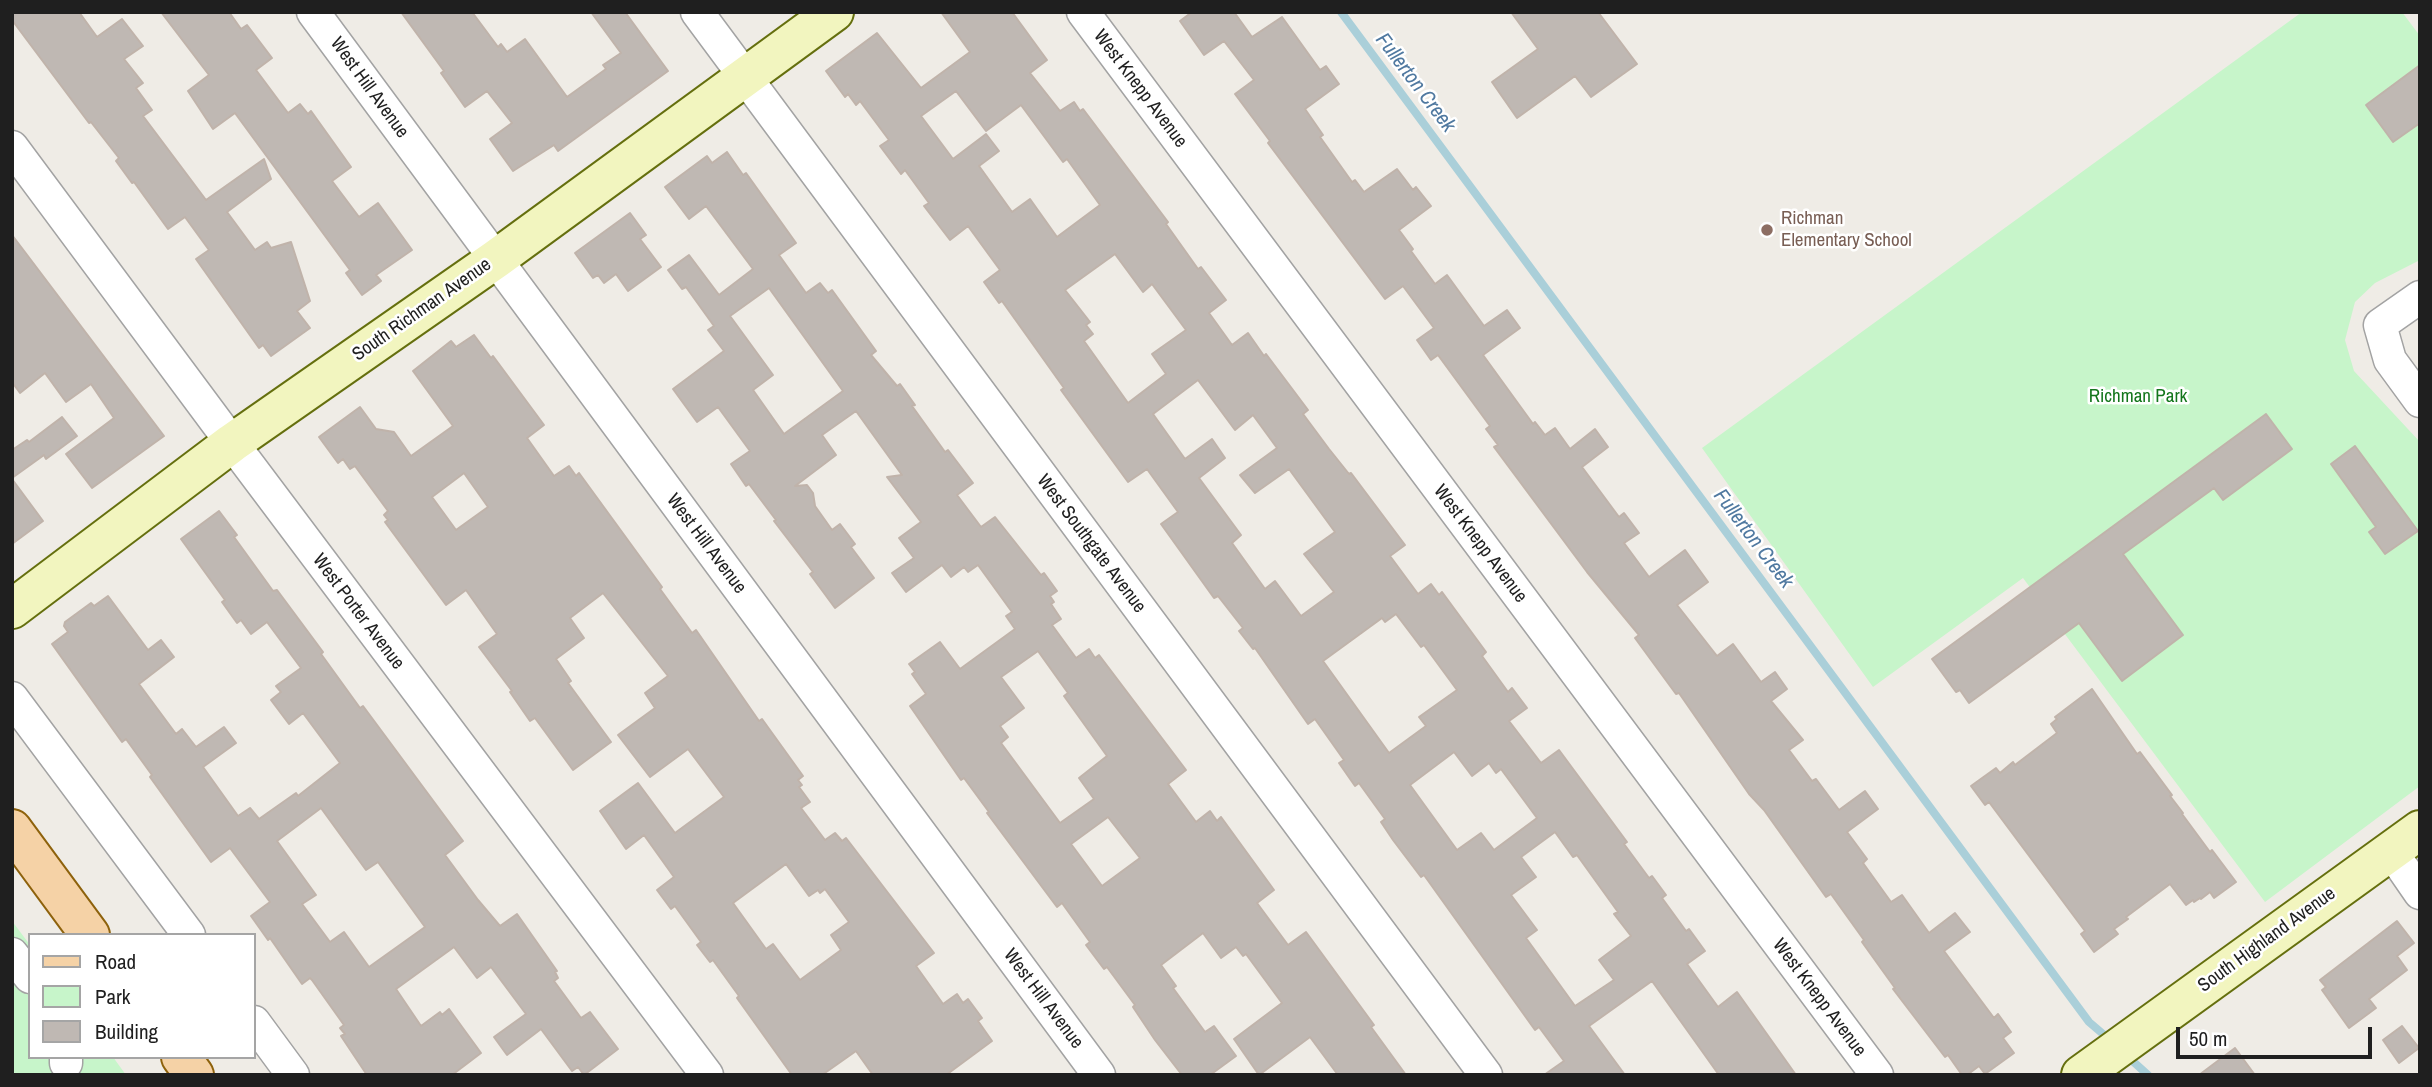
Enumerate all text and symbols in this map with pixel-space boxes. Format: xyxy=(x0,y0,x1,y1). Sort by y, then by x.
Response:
street label: West Knepp Avenue xyxy=(1088,26,1192,152)
water label: Fullerton Creek xyxy=(1370,28,1460,138)
street label: West Hill Avenue xyxy=(325,33,413,143)
place label: Richman Elementary School xyxy=(1781,208,1912,252)
marker: Richman Elementary School xyxy=(1759,222,1775,238)
street label: South Richman Avenue xyxy=(348,254,496,366)
park label: Richman Park xyxy=(2089,386,2187,408)
street label: West Southgate Avenue xyxy=(1031,470,1151,618)
street label: West Knepp Avenue xyxy=(1428,481,1532,607)
water label: Fullerton Creek xyxy=(1708,484,1798,594)
street label: West Hill Avenue xyxy=(661,490,751,598)
street label: West Porter Avenue xyxy=(307,550,409,674)
street label: South Highland Avenue xyxy=(2194,882,2340,998)
legend xyxy=(28,933,256,1059)
street label: West Knepp Avenue xyxy=(1767,935,1871,1061)
street label: West Hill Avenue xyxy=(998,945,1088,1053)
text: Road xyxy=(95,947,136,976)
text: Park xyxy=(95,982,130,1011)
scale bar xyxy=(2180,1014,2376,1058)
text: Building xyxy=(95,1017,158,1046)
text: 50 m xyxy=(2189,1024,2227,1053)

